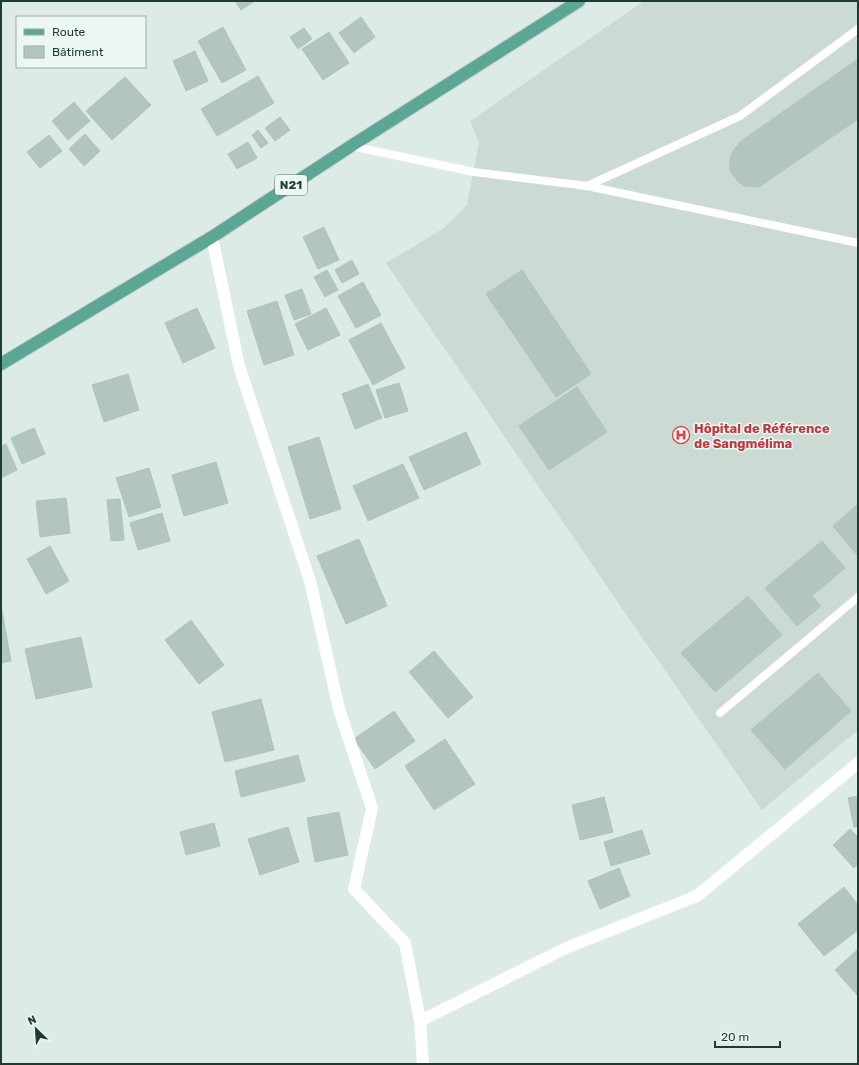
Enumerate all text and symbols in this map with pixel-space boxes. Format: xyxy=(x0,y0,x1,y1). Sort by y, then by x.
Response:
legend xyxy=(16,16,146,68)
text: Route xyxy=(52,25,86,39)
text: Bâtiment xyxy=(52,45,104,59)
road number: N21 xyxy=(275,175,307,195)
place label: Hôpital de Référence de Sangmélima xyxy=(694,421,830,451)
hospital icon: Hôpital de Référence de Sangmélima xyxy=(671,425,691,445)
north arrow xyxy=(16,1009,56,1049)
text: N xyxy=(26,1013,38,1028)
scale bar xyxy=(715,1023,780,1049)
text: 20 m xyxy=(721,1030,749,1044)

